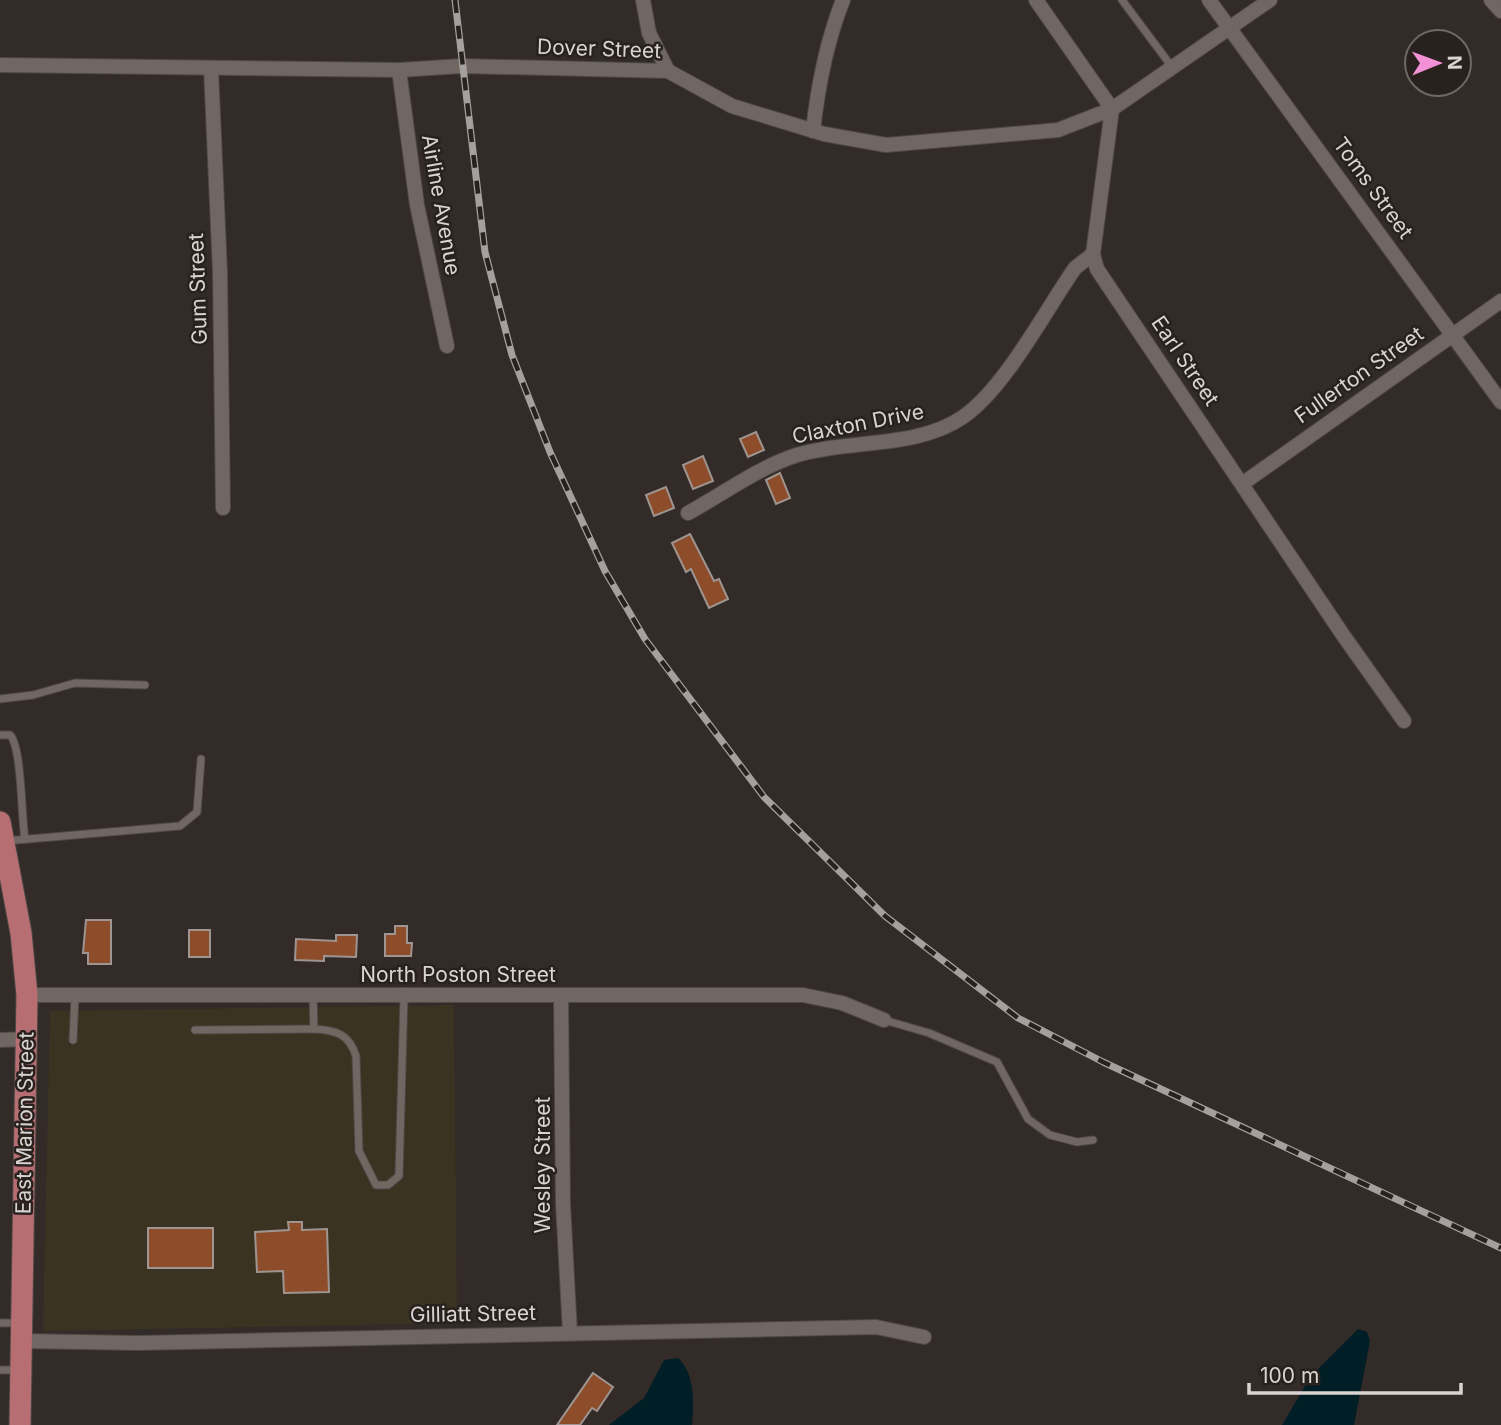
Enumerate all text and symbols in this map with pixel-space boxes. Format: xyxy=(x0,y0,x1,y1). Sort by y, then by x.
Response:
north arrow xyxy=(1403,28,1473,98)
street label: Dover Street xyxy=(537,34,662,63)
text: N xyxy=(1443,55,1466,70)
street label: Toms Street xyxy=(1328,132,1419,243)
street label: Airline Avenue xyxy=(417,133,466,277)
street label: Gum Street xyxy=(183,233,212,345)
street label: Earl Street xyxy=(1146,311,1225,410)
street label: Fullerton Street xyxy=(1289,321,1428,428)
street label: Claxton Drive xyxy=(790,398,926,449)
street label: North Poston Street xyxy=(360,962,556,987)
street label: East Marion Street xyxy=(10,1031,39,1214)
street label: Wesley Street xyxy=(530,1096,555,1233)
street label: Gilliatt Street xyxy=(410,1300,536,1327)
scale bar xyxy=(1249,1352,1461,1396)
text: 100 m xyxy=(1260,1363,1319,1388)

